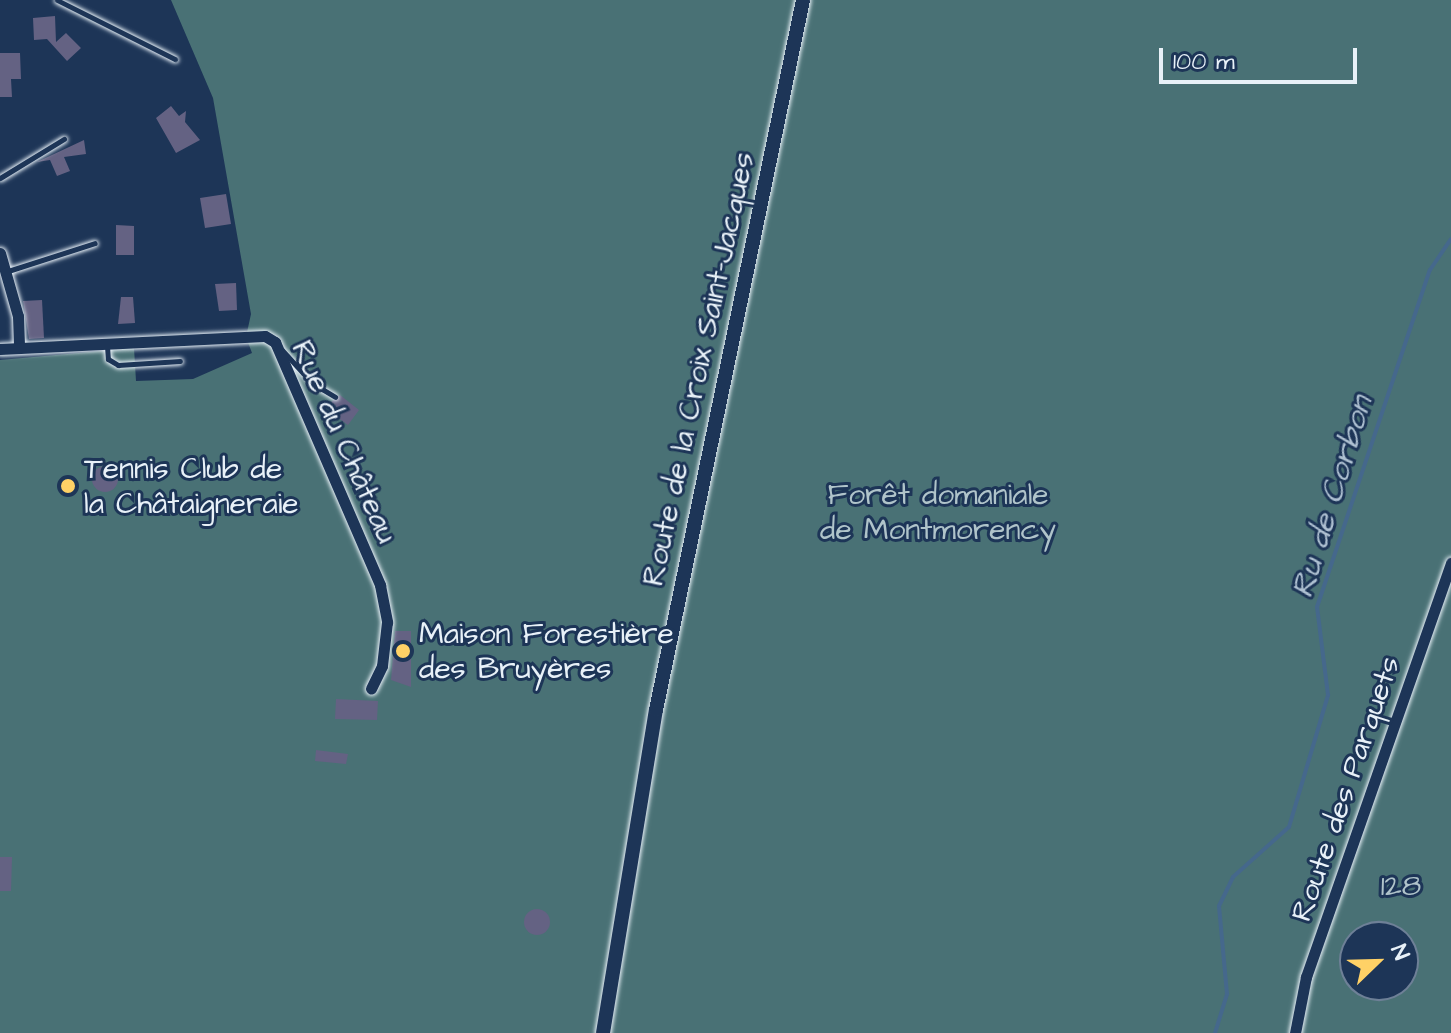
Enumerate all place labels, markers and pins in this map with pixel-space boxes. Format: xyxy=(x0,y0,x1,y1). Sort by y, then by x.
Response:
place label: Tennis Club de la Châtaigneraie xyxy=(84,451,299,522)
marker: Tennis Club de la Châtaigneraie xyxy=(59,477,77,495)
place label: Maison Forestière des Bruyères xyxy=(419,616,674,686)
marker: Maison Forestière des Bruyères xyxy=(394,642,412,660)

